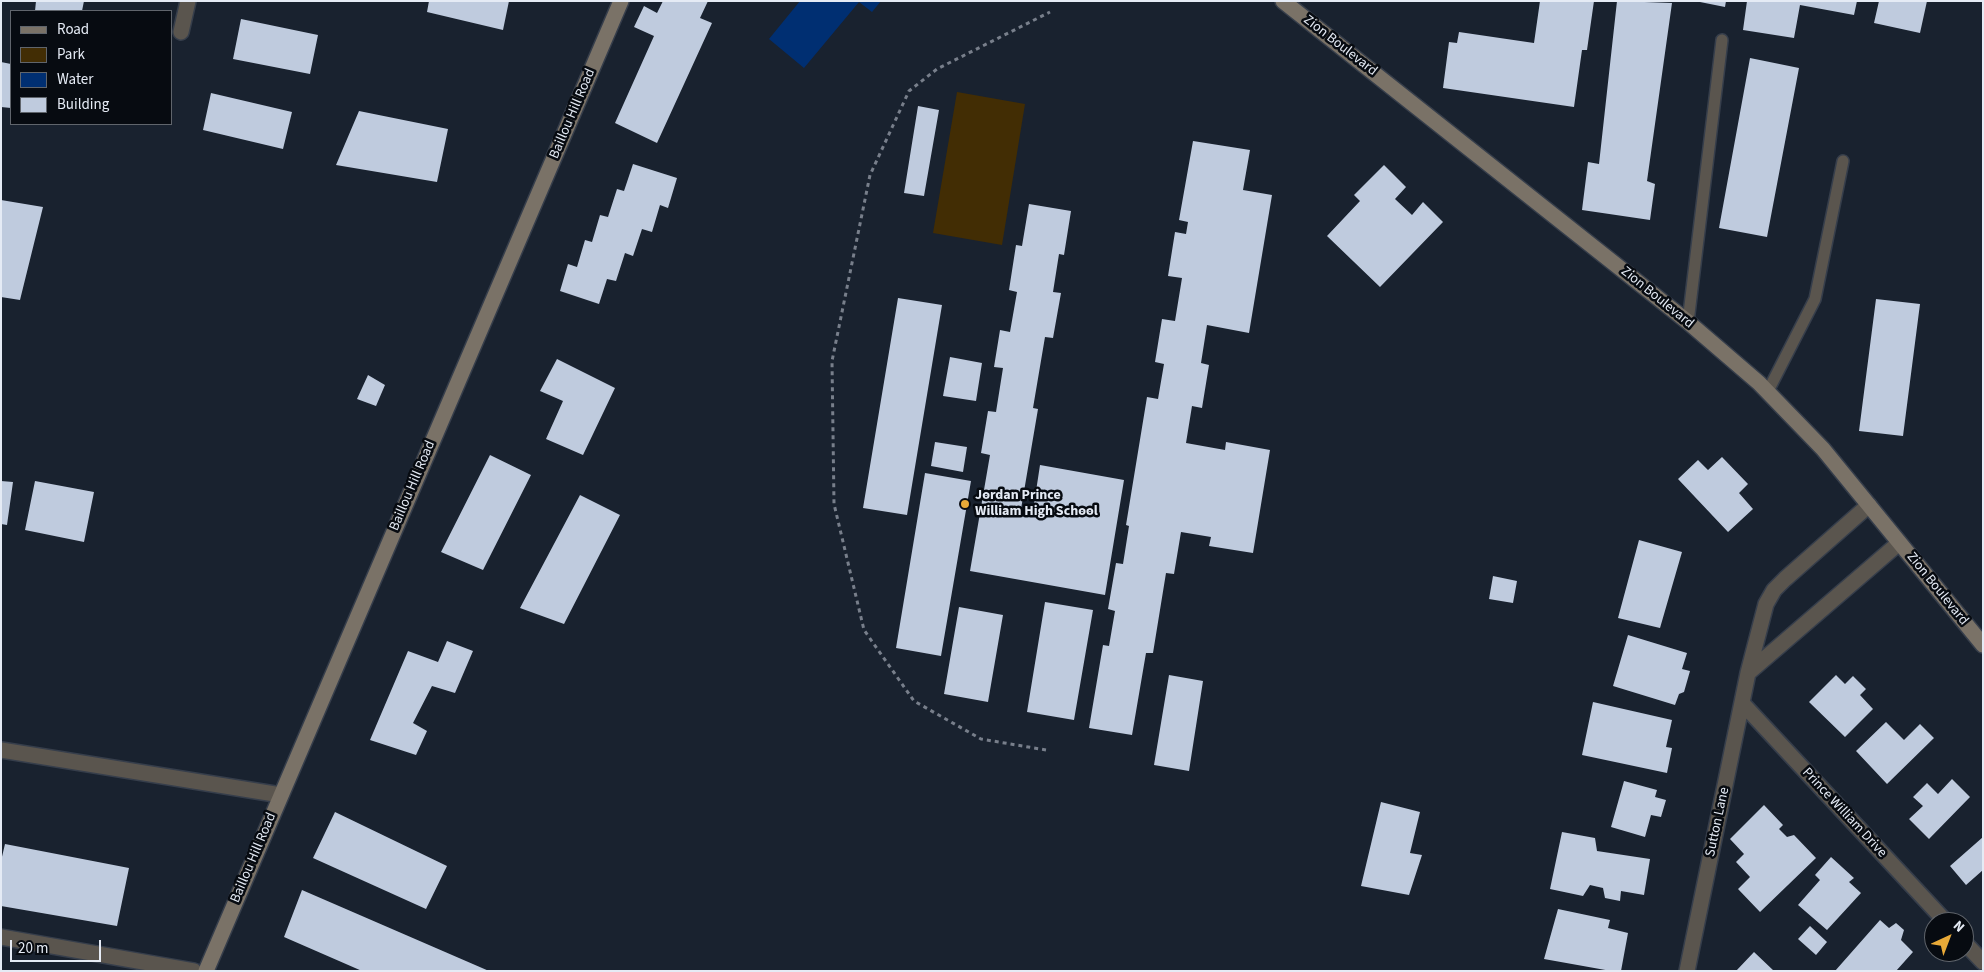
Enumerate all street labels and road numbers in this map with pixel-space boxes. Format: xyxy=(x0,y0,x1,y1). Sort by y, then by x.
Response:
street label: Zion Boulevard xyxy=(1300,12,1380,80)
street label: Baillou Hill Road xyxy=(546,66,600,162)
street label: Zion Boulevard xyxy=(1617,264,1697,332)
street label: Baillou Hill Road xyxy=(386,438,440,534)
street label: Zion Boulevard xyxy=(1903,549,1971,629)
street label: Prince William Drive xyxy=(1798,765,1890,861)
street label: Sutton Lane xyxy=(1702,786,1734,858)
street label: Baillou Hill Road xyxy=(227,810,281,906)

